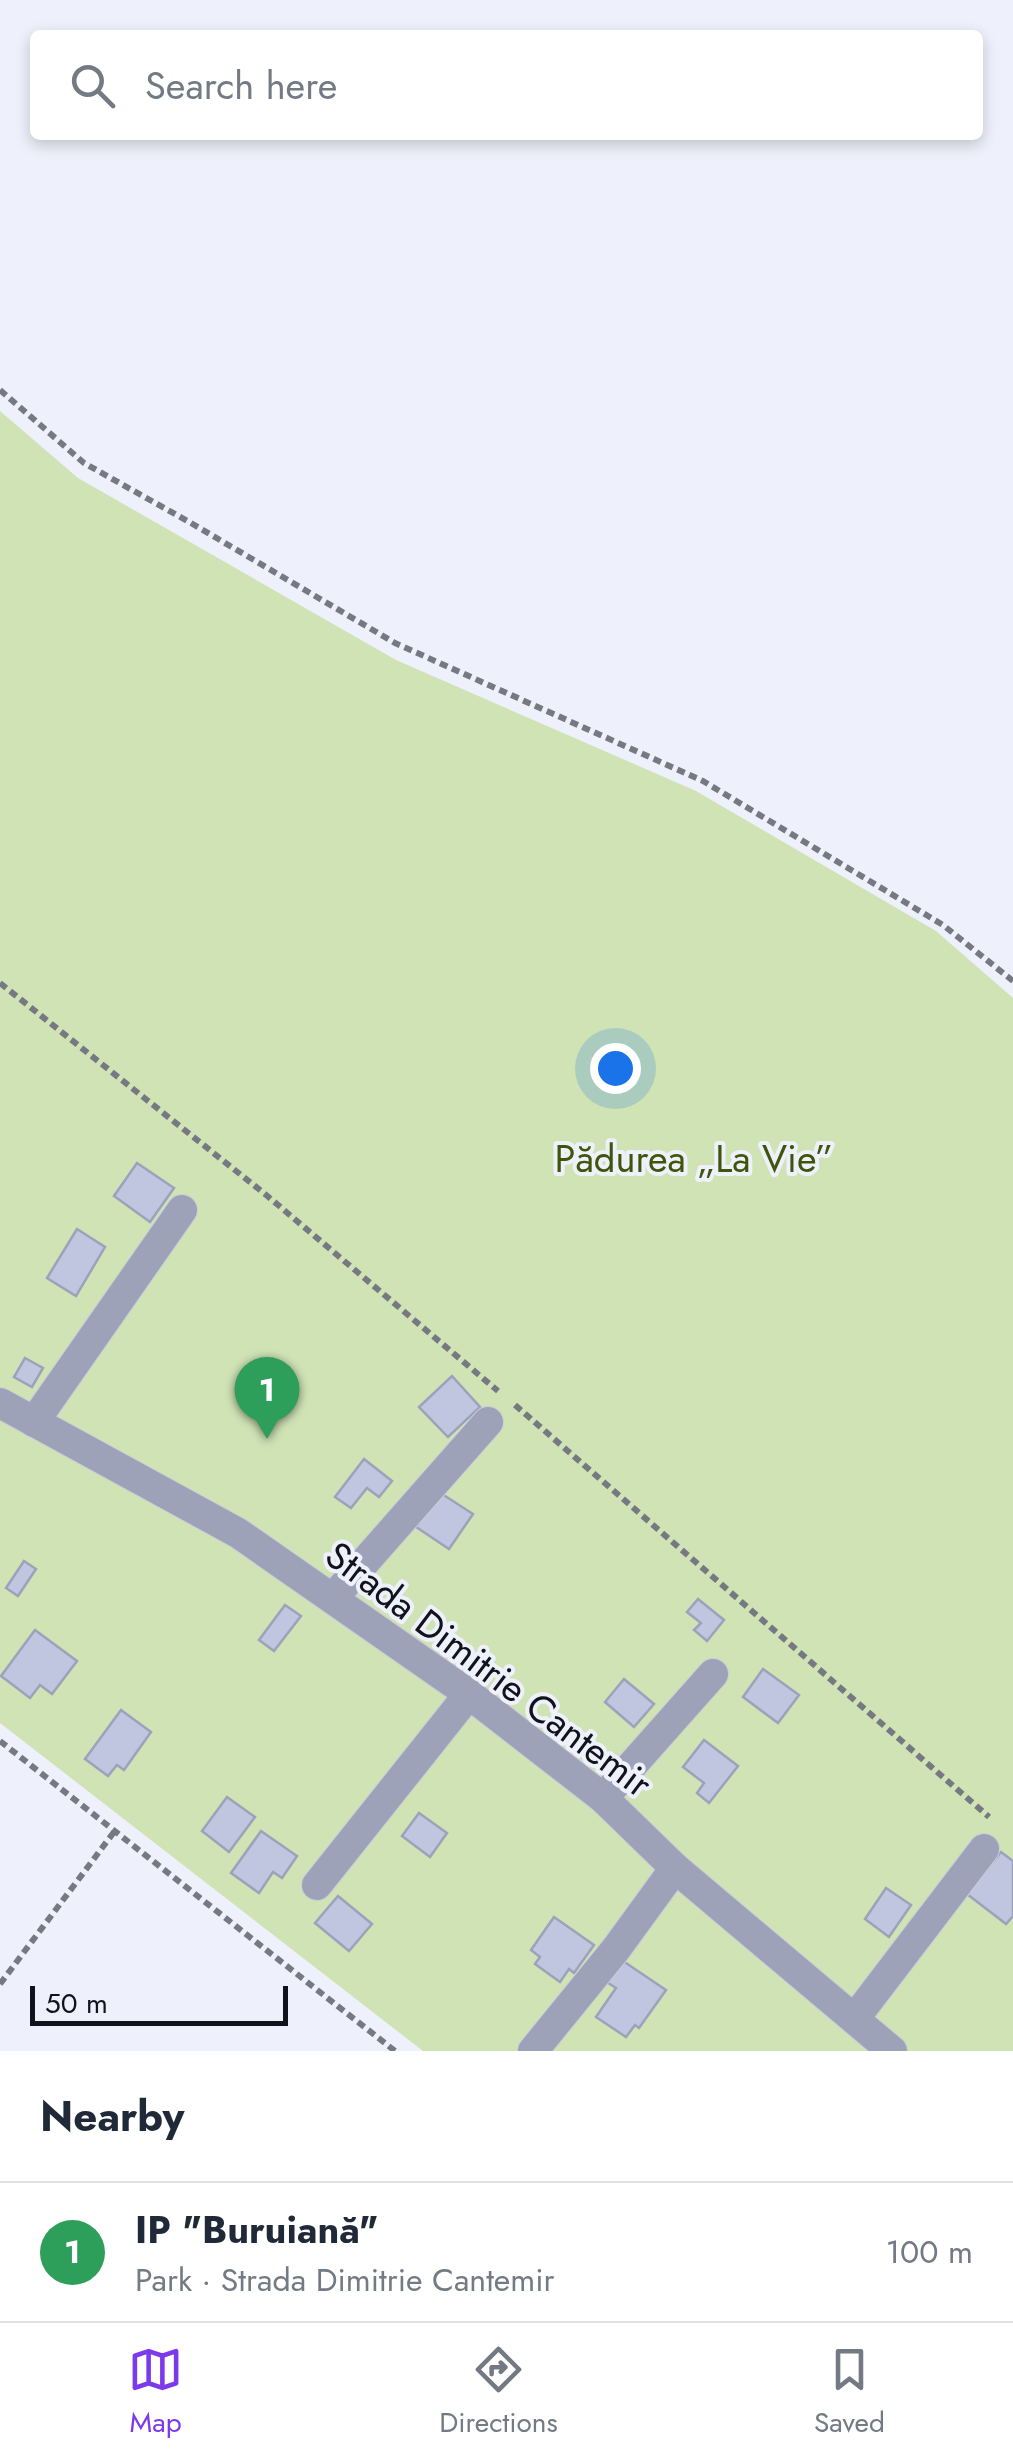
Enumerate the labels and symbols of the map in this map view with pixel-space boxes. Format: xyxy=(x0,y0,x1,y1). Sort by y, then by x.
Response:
your location xyxy=(590,1043,641,1094)
park label: Pădurea „La Vie” xyxy=(555,1131,833,1186)
pin: 1 xyxy=(234,1356,300,1439)
street label: Strada Dimitrie Cantemir xyxy=(314,1528,664,1810)
scale bar xyxy=(30,1981,288,2026)

